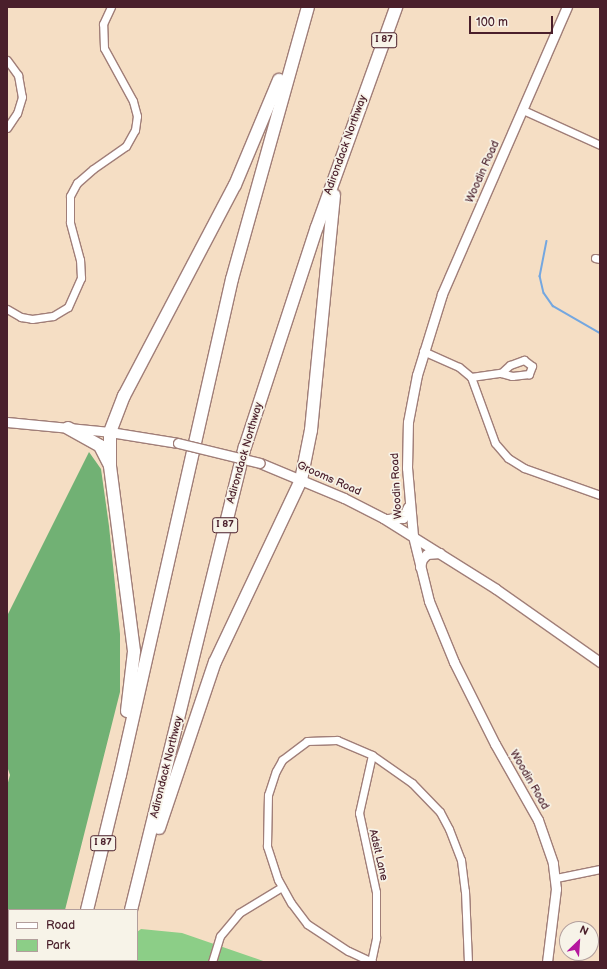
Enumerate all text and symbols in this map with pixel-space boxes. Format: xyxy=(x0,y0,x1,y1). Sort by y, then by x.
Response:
scale bar xyxy=(471,8,555,34)
text: 100 m xyxy=(476,15,508,30)
road number: I 87 xyxy=(371,32,397,48)
street label: Adirondack Northway xyxy=(322,93,370,197)
street label: Woodin Road xyxy=(463,139,503,205)
street label: Adirondack Northway xyxy=(224,401,266,505)
street label: Woodin Road xyxy=(389,452,405,520)
street label: Grooms Road xyxy=(295,459,363,499)
road number: I 87 xyxy=(212,517,238,533)
street label: Adirondack Northway xyxy=(148,715,186,819)
street label: Woodin Road xyxy=(507,748,551,812)
street label: Adsit Lane xyxy=(366,828,390,882)
road number: I 87 xyxy=(90,835,116,851)
legend xyxy=(8,909,138,961)
text: Road xyxy=(46,918,75,933)
north arrow xyxy=(559,921,599,961)
text: N xyxy=(577,923,590,938)
text: Park xyxy=(46,938,70,953)

